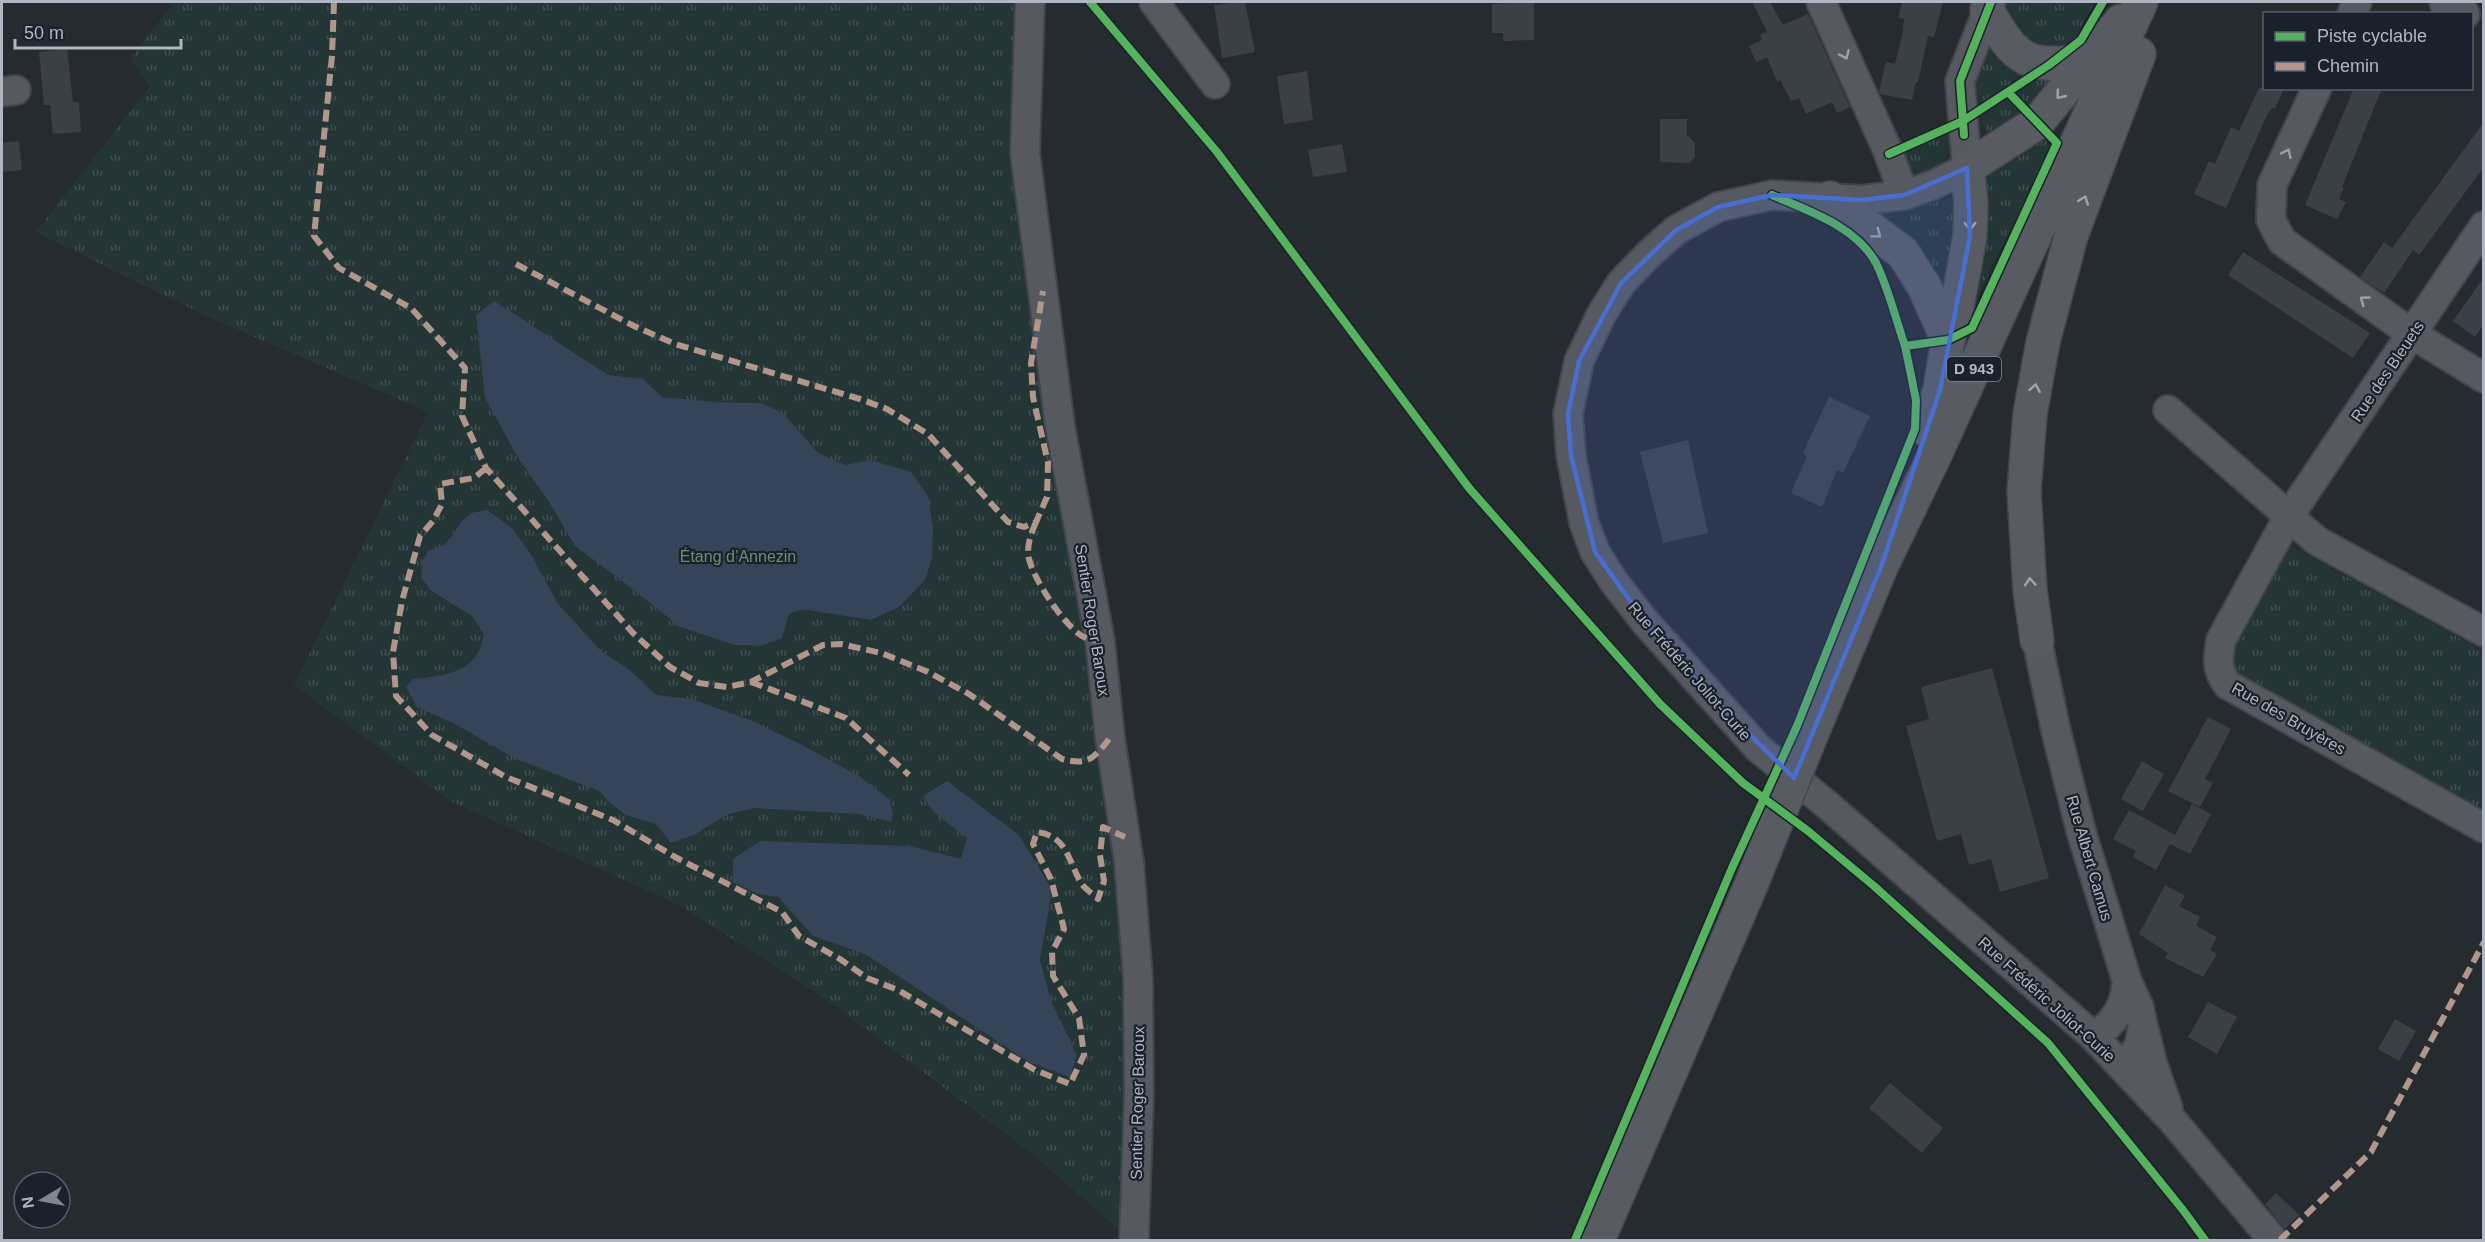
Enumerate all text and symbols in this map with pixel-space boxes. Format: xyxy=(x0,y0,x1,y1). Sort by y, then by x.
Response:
scale bar xyxy=(15,12,182,50)
legend xyxy=(2263,12,2473,90)
text: 50 m xyxy=(24,23,64,43)
text: Piste cyclable xyxy=(2317,26,2427,46)
one-way arrow xyxy=(1838,48,1850,59)
text: Chemin xyxy=(2317,56,2379,76)
one-way arrow xyxy=(2056,88,2067,99)
one-way arrow xyxy=(2280,149,2292,160)
one-way arrow xyxy=(2077,195,2090,206)
one-way arrow xyxy=(1964,221,1976,230)
one-way arrow xyxy=(1870,226,1881,237)
one-way arrow xyxy=(2360,296,2371,307)
street label: Rue des Bleuets xyxy=(2348,318,2427,425)
road number: D 943 xyxy=(1947,357,2001,381)
one-way arrow xyxy=(2028,383,2040,393)
street label: Sentier Roger Baroux xyxy=(1072,543,1113,697)
park label: Étang d’Annezin xyxy=(680,547,796,565)
one-way arrow xyxy=(2024,578,2037,587)
street label: Rue Frédéric Joliot-Curie xyxy=(1625,599,1754,744)
street label: Rue des Bruyères xyxy=(2229,679,2348,758)
street label: Rue Albert Camus xyxy=(2063,793,2116,923)
street label: Rue Frédéric Joliot-Curie xyxy=(1975,934,2119,1065)
street label: Sentier Roger Baroux xyxy=(1128,1026,1147,1180)
north arrow xyxy=(12,1170,72,1230)
text: N xyxy=(18,1195,37,1210)

